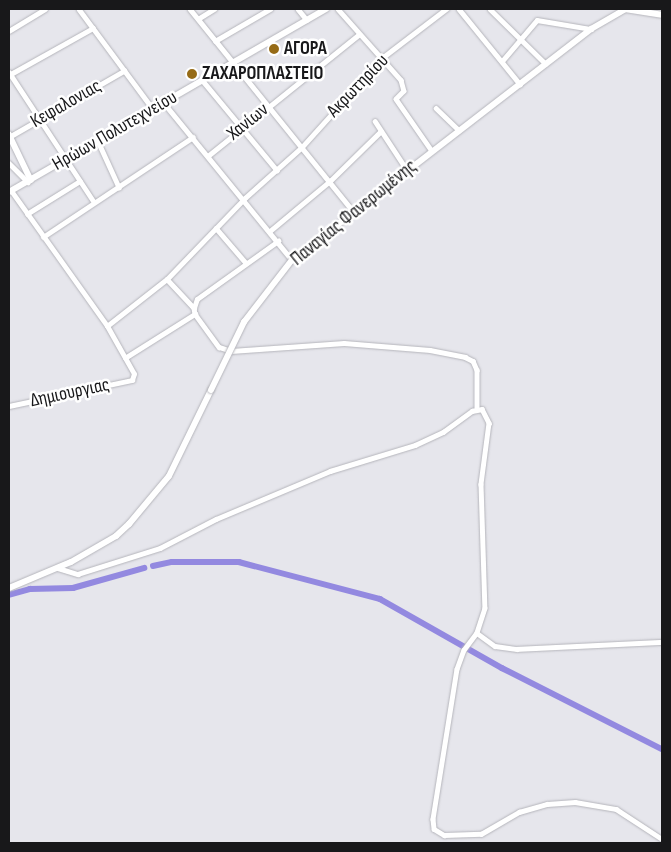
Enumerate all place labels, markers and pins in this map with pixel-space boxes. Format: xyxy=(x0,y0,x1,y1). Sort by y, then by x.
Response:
place label: ΑΓΟΡΑ xyxy=(284,38,327,60)
marker: ΑΓΟΡΑ xyxy=(268,43,280,55)
place label: ΖΑΧΑΡΟΠΛΑΣΤΕΙΟ xyxy=(202,63,323,85)
marker: ΖΑΧΑΡΟΠΛΑΣΤΕΙΟ xyxy=(186,68,198,80)

